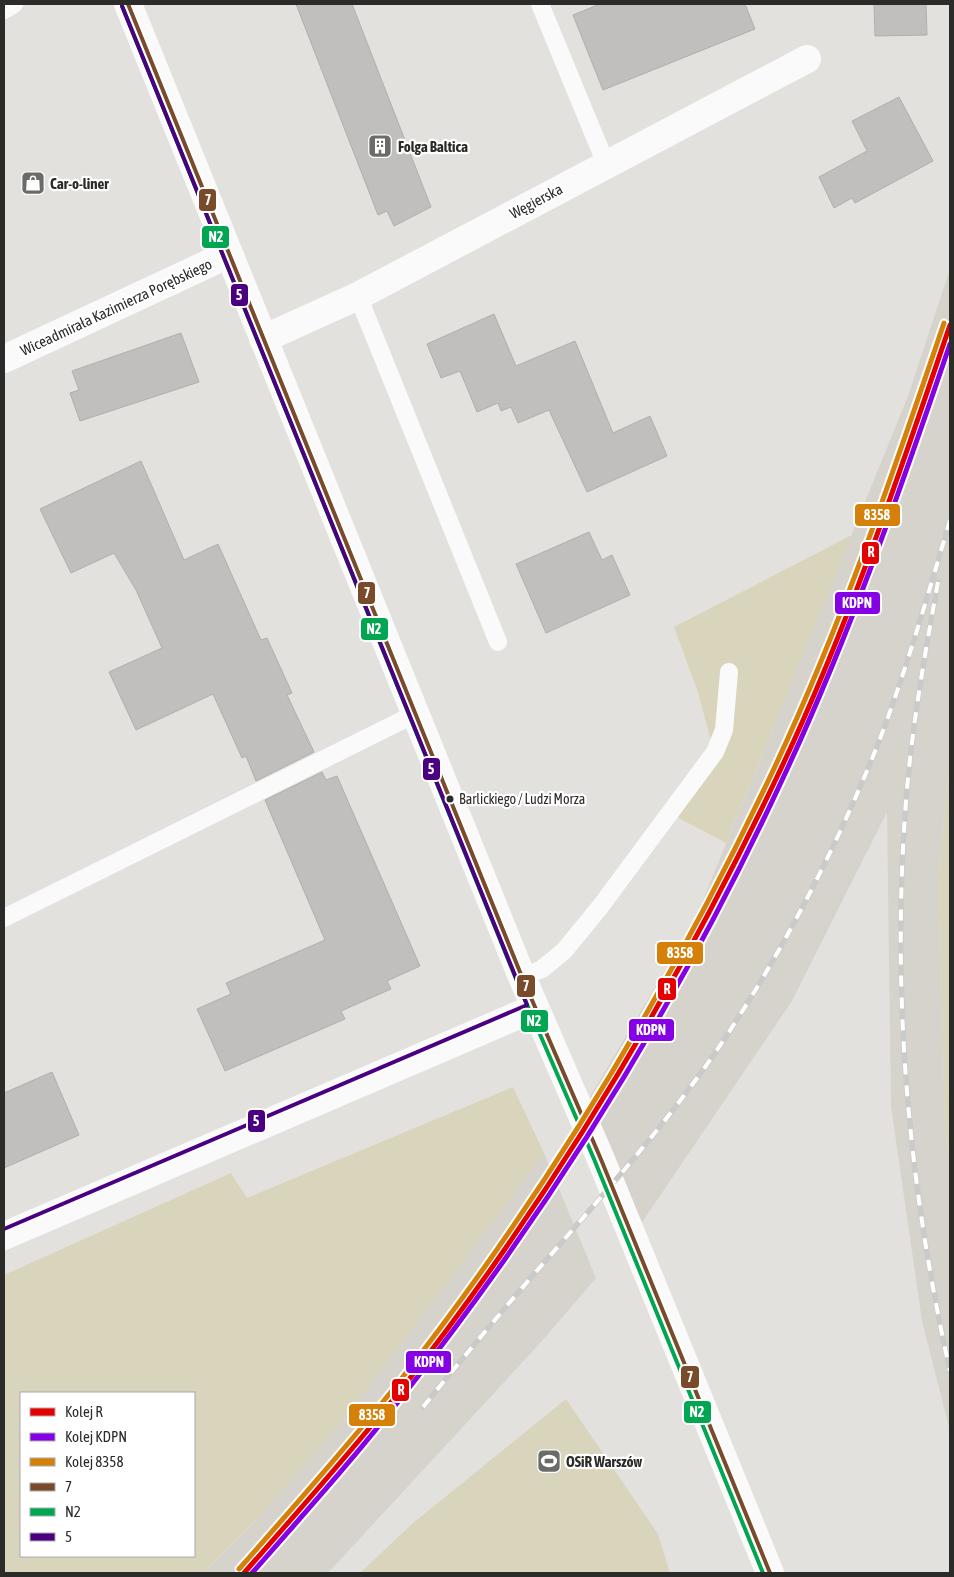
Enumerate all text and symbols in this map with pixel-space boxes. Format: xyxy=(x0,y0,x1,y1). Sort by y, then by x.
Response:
building icon: Folga Baltica xyxy=(367,133,393,159)
place label: Folga Baltica xyxy=(398,138,468,155)
shop icon: Car-o-liner xyxy=(20,170,46,196)
place label: Car-o-liner xyxy=(50,175,109,192)
street label: Węgierska xyxy=(507,180,565,222)
line badge: 7 xyxy=(198,188,217,212)
text: 7 xyxy=(205,192,211,208)
line badge: N2 xyxy=(201,225,230,249)
text: N2 xyxy=(209,229,224,245)
street label: Wiceadmirała Kazimierza Porębskiego xyxy=(18,255,214,359)
line badge: 5 xyxy=(230,283,249,307)
text: 5 xyxy=(236,287,243,303)
line badge: 8358 xyxy=(854,503,901,527)
text: 8358 xyxy=(864,507,891,523)
line badge: R xyxy=(861,541,880,565)
text: R xyxy=(868,544,875,560)
line badge: 7 xyxy=(357,581,376,605)
text: 7 xyxy=(364,585,370,601)
line badge: KDPN xyxy=(834,591,881,615)
text: KDPN xyxy=(842,595,872,611)
line badge: N2 xyxy=(360,617,389,641)
text: N2 xyxy=(367,621,382,637)
line badge: 5 xyxy=(422,757,441,781)
text: 5 xyxy=(428,761,435,777)
place label: Barlickiego / Ludzi Morza xyxy=(459,791,585,807)
marker: Barlickiego / Ludzi Morza xyxy=(445,794,455,804)
line badge: 8358 xyxy=(656,941,704,965)
text: 8358 xyxy=(667,945,694,961)
line badge: 7 xyxy=(516,974,536,998)
line badge: R xyxy=(657,977,677,1001)
text: 7 xyxy=(523,978,529,994)
text: R xyxy=(664,981,671,997)
line badge: N2 xyxy=(520,1009,549,1033)
text: N2 xyxy=(527,1013,542,1029)
line badge: KDPN xyxy=(628,1018,675,1042)
text: KDPN xyxy=(636,1022,666,1038)
line badge: 5 xyxy=(247,1109,266,1133)
text: 5 xyxy=(253,1113,260,1129)
line badge: KDPN xyxy=(405,1350,452,1374)
text: KDPN xyxy=(414,1354,444,1370)
line badge: 7 xyxy=(680,1365,700,1389)
text: 7 xyxy=(687,1369,693,1385)
line badge: R xyxy=(391,1378,410,1402)
text: R xyxy=(398,1382,405,1398)
legend xyxy=(20,1392,195,1557)
line badge: N2 xyxy=(683,1400,712,1424)
text: Kolej R xyxy=(65,1403,103,1420)
line badge: 8358 xyxy=(348,1403,396,1427)
text: N2 xyxy=(690,1404,705,1420)
text: 8358 xyxy=(359,1407,386,1423)
text: Kolej KDPN xyxy=(65,1428,127,1445)
sports icon: OSiR Warszów xyxy=(536,1448,562,1474)
text: Kolej 8358 xyxy=(65,1453,123,1470)
place label: OSiR Warszów xyxy=(566,1453,642,1470)
text: 7 xyxy=(65,1478,72,1495)
text: N2 xyxy=(65,1503,81,1520)
text: 5 xyxy=(65,1528,72,1545)

